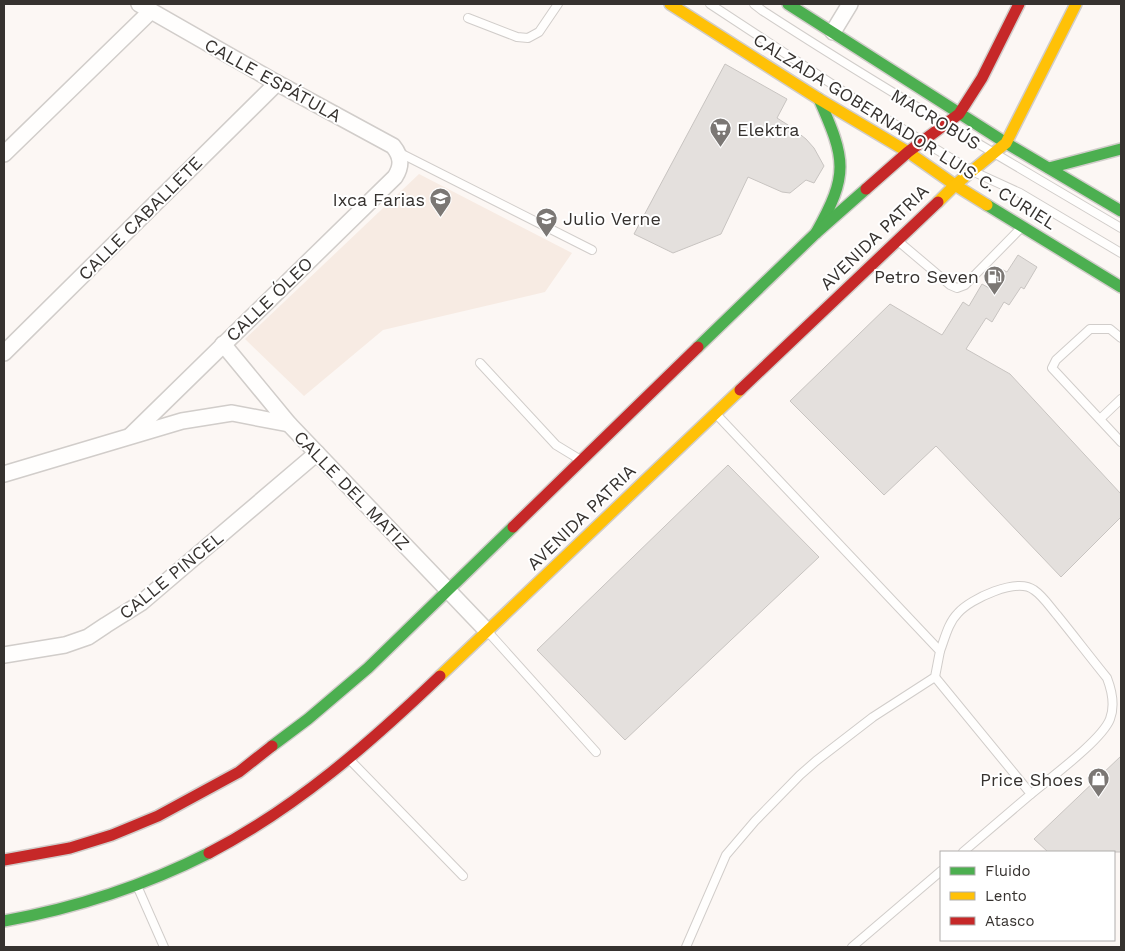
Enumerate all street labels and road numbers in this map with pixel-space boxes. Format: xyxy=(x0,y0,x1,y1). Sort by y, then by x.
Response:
street label: CALZADA GOBERNADOR LUIS C. CURIEL xyxy=(750,28,1061,234)
street label: CALLE ESPÁTULA xyxy=(201,34,345,126)
street label: MACROBÚS xyxy=(887,84,985,154)
street label: CALLE CABALLETE xyxy=(74,152,206,284)
street label: AVENIDA PATRIA xyxy=(815,180,933,294)
street label: CALLE ÓLEO xyxy=(221,252,317,346)
street label: CALLE DEL MATIZ xyxy=(290,426,414,554)
street label: AVENIDA PATRIA xyxy=(522,460,640,574)
street label: CALLE PINCEL xyxy=(115,527,227,623)

